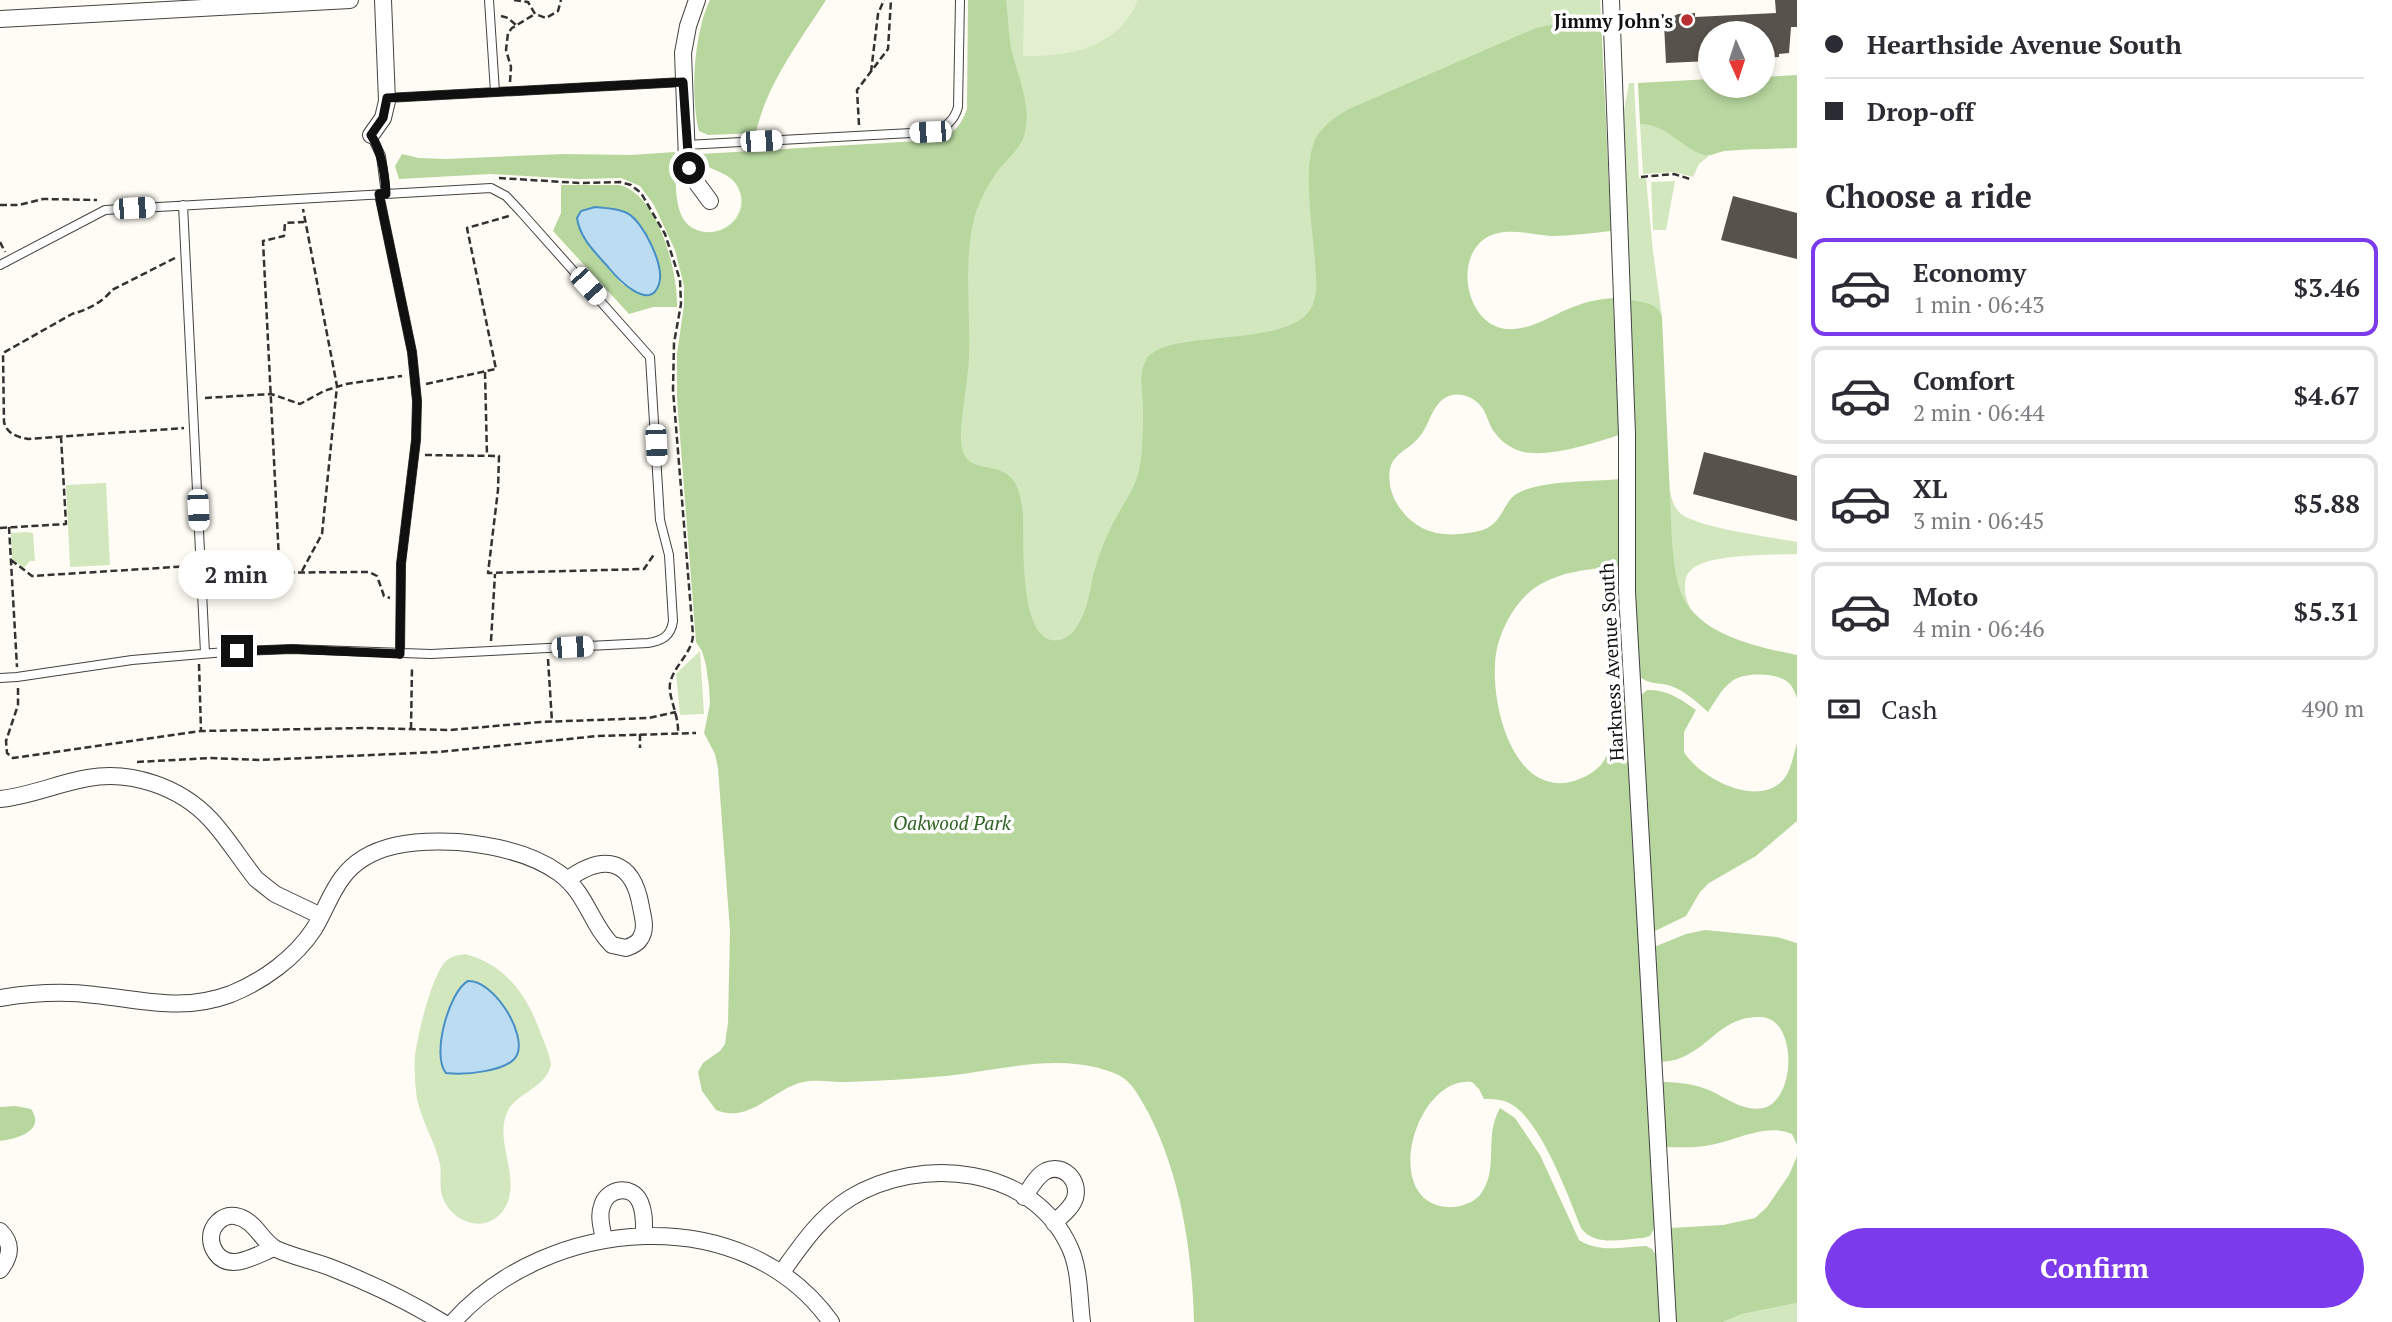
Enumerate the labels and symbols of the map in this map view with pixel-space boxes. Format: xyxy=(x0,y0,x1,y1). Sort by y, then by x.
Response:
place label: Jimmy John's xyxy=(1554,8,1673,33)
marker: Jimmy John's xyxy=(1679,12,1695,28)
north arrow xyxy=(1698,21,1774,98)
car xyxy=(909,120,952,144)
car xyxy=(740,129,783,153)
route start xyxy=(673,152,705,184)
car xyxy=(113,196,156,220)
car xyxy=(567,263,610,309)
car xyxy=(645,423,668,467)
car xyxy=(187,488,210,532)
callout: 2 min xyxy=(179,550,295,598)
street label: Harkness Avenue South xyxy=(1593,562,1629,762)
route end xyxy=(221,635,253,667)
car xyxy=(551,635,594,659)
park label: Oakwood Park xyxy=(893,810,1012,835)

